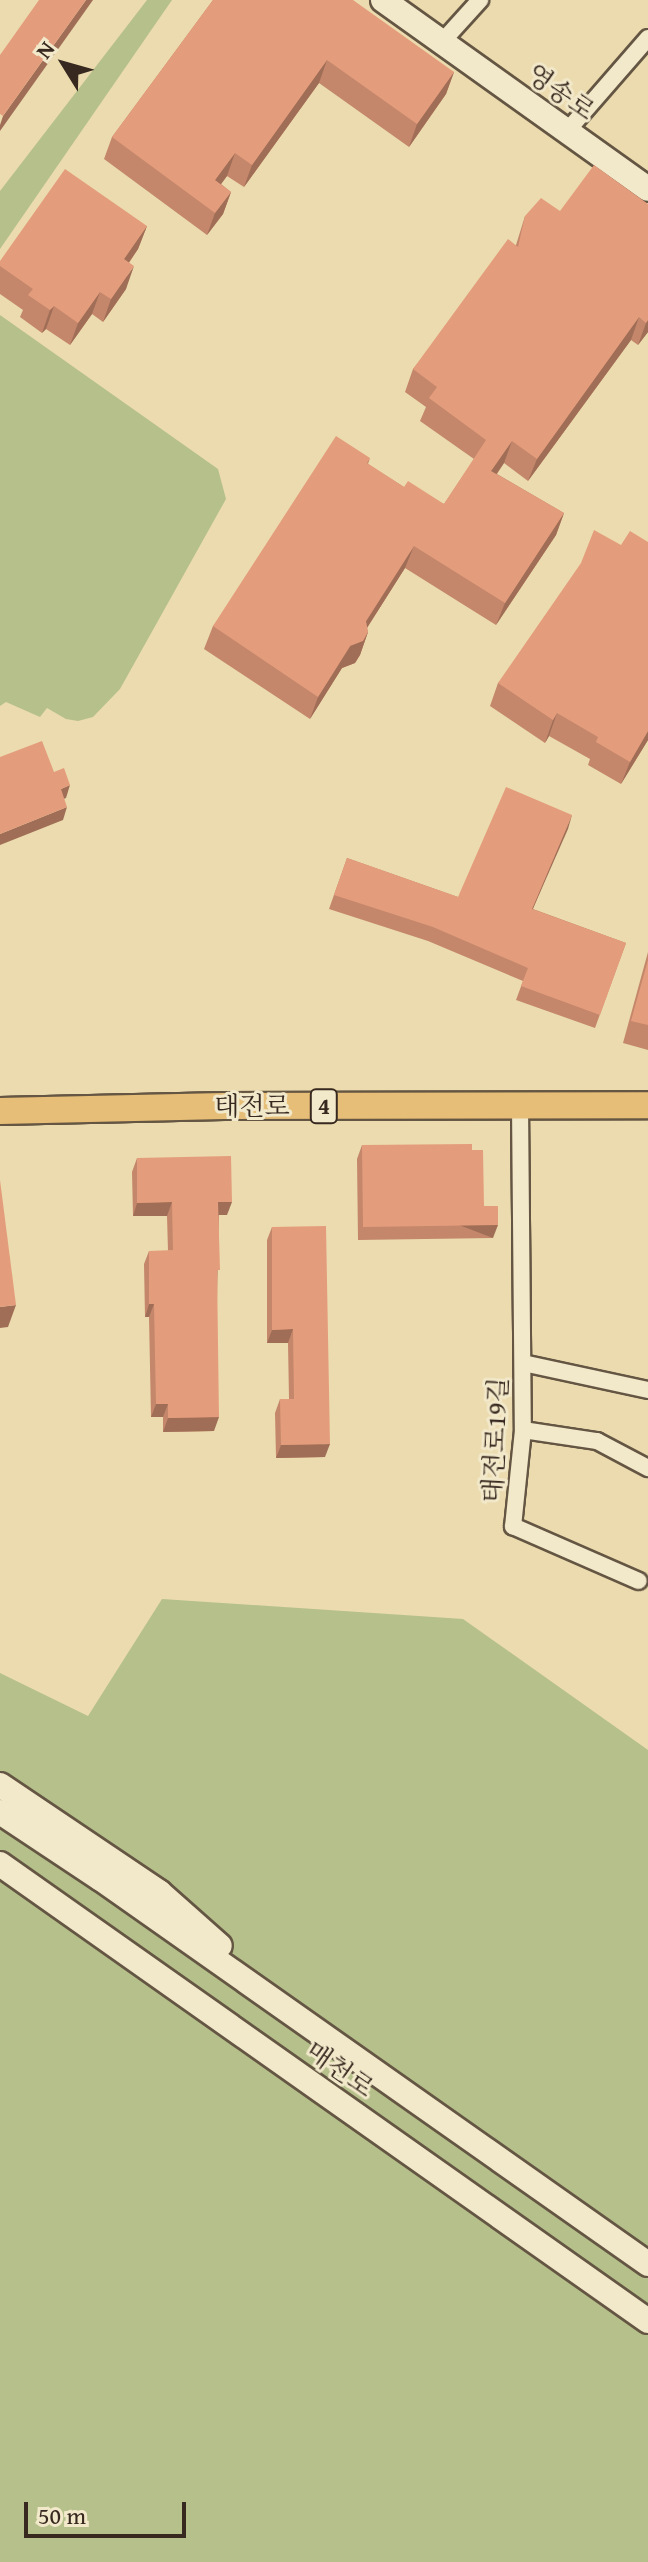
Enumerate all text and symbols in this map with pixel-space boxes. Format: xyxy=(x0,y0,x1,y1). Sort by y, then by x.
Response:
north arrow xyxy=(24,24,104,104)
text: N xyxy=(28,34,62,65)
street label: 영송로 xyxy=(521,58,601,126)
road number: 4 xyxy=(308,1086,340,1126)
street label: 태전로 xyxy=(214,1090,290,1122)
street label: 태전로19길 xyxy=(476,1377,514,1503)
street label: 매천로 xyxy=(300,2035,380,2103)
scale bar xyxy=(28,2486,190,2536)
text: 50 m xyxy=(38,2498,86,2533)

